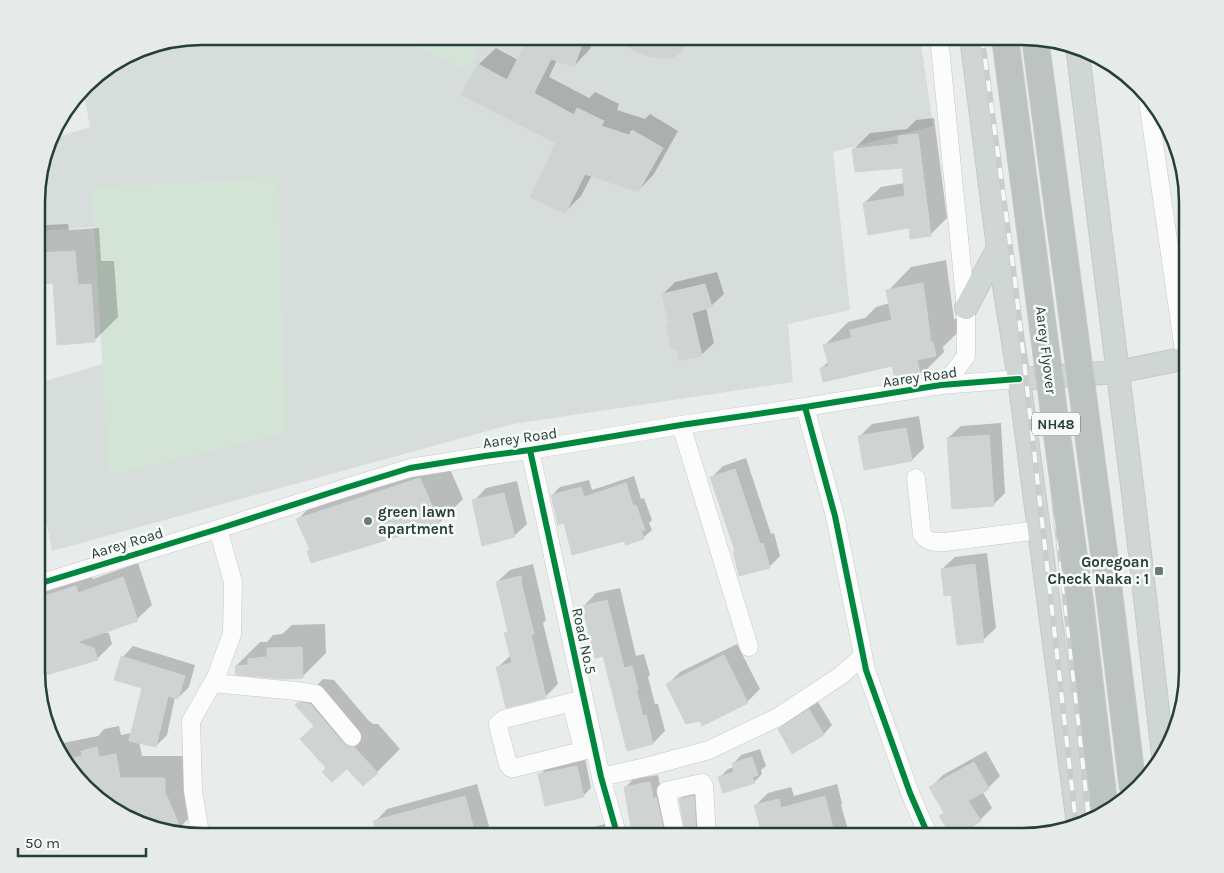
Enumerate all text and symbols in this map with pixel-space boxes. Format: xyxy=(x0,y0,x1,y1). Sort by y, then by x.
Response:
street label: Aarey Flyover xyxy=(1032,305,1060,396)
street label: Aarey Road xyxy=(882,363,958,391)
road number: NH48 xyxy=(1032,412,1080,436)
street label: Aarey Road xyxy=(482,424,558,452)
place label: green lawn apartment xyxy=(378,503,456,538)
marker: green lawn apartment xyxy=(362,515,374,527)
street label: Aarey Road xyxy=(88,523,166,563)
place label: Goregoan Check Naka : 1 xyxy=(1047,553,1149,588)
marker: Goregoan Check Naka : 1 xyxy=(1153,565,1165,577)
street label: Road No.5 xyxy=(568,606,600,676)
scale bar xyxy=(18,826,145,858)
text: 50 m xyxy=(25,834,60,852)

